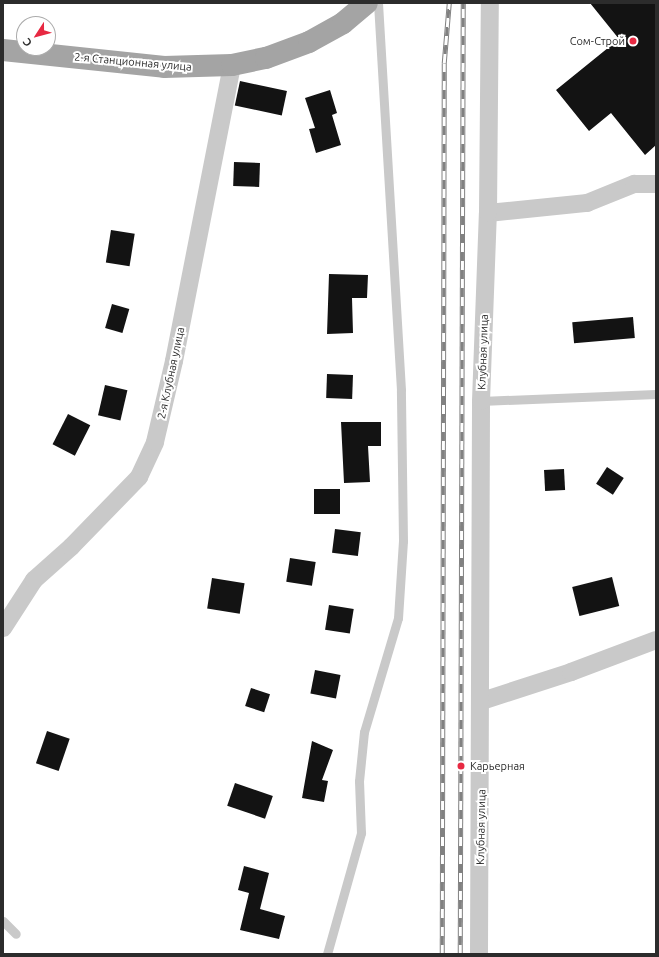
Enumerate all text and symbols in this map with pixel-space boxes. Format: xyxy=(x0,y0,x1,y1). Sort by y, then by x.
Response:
north arrow xyxy=(16,16,56,56)
place label: Сом-Строй xyxy=(570,34,625,48)
text: С xyxy=(20,36,34,49)
marker: Сом-Строй xyxy=(628,36,638,46)
street label: 2-я Станционная улица xyxy=(74,50,192,74)
street label: Клубная улица xyxy=(475,314,491,390)
street label: 2-я Клубная улица xyxy=(155,326,187,420)
place label: Карьерная xyxy=(470,759,525,773)
marker: Карьерная xyxy=(455,760,467,772)
street label: Клубная улица xyxy=(474,789,488,865)

